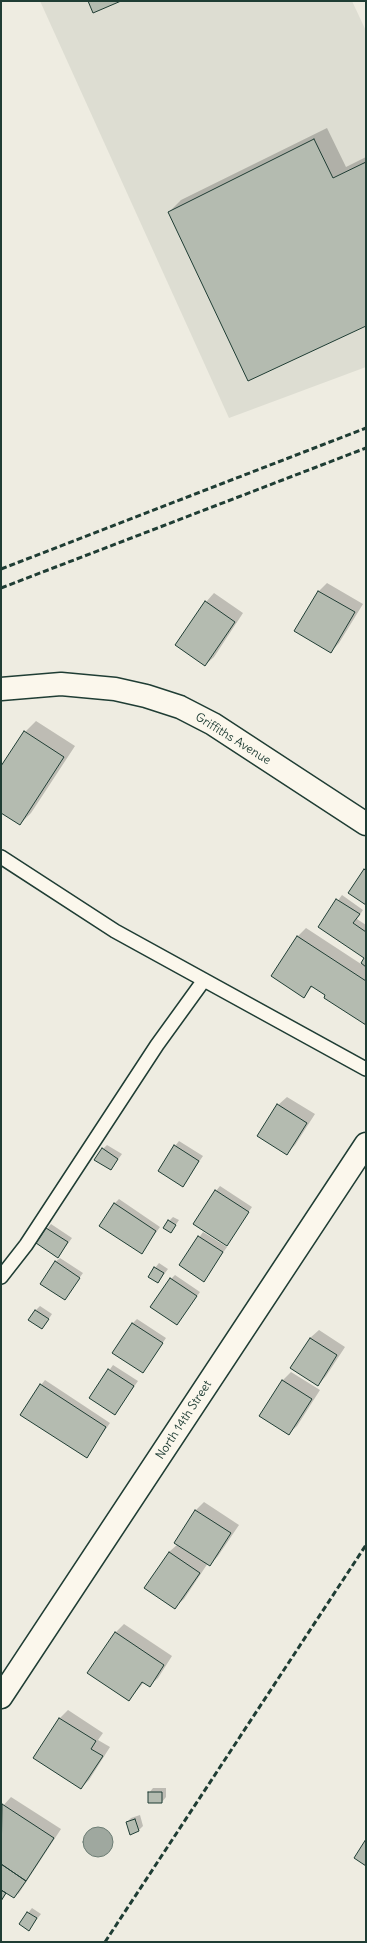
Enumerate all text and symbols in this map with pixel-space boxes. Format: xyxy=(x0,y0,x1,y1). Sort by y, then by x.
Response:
street label: Griffiths Avenue xyxy=(193,710,273,768)
street label: North 14th Street xyxy=(153,1378,215,1462)

